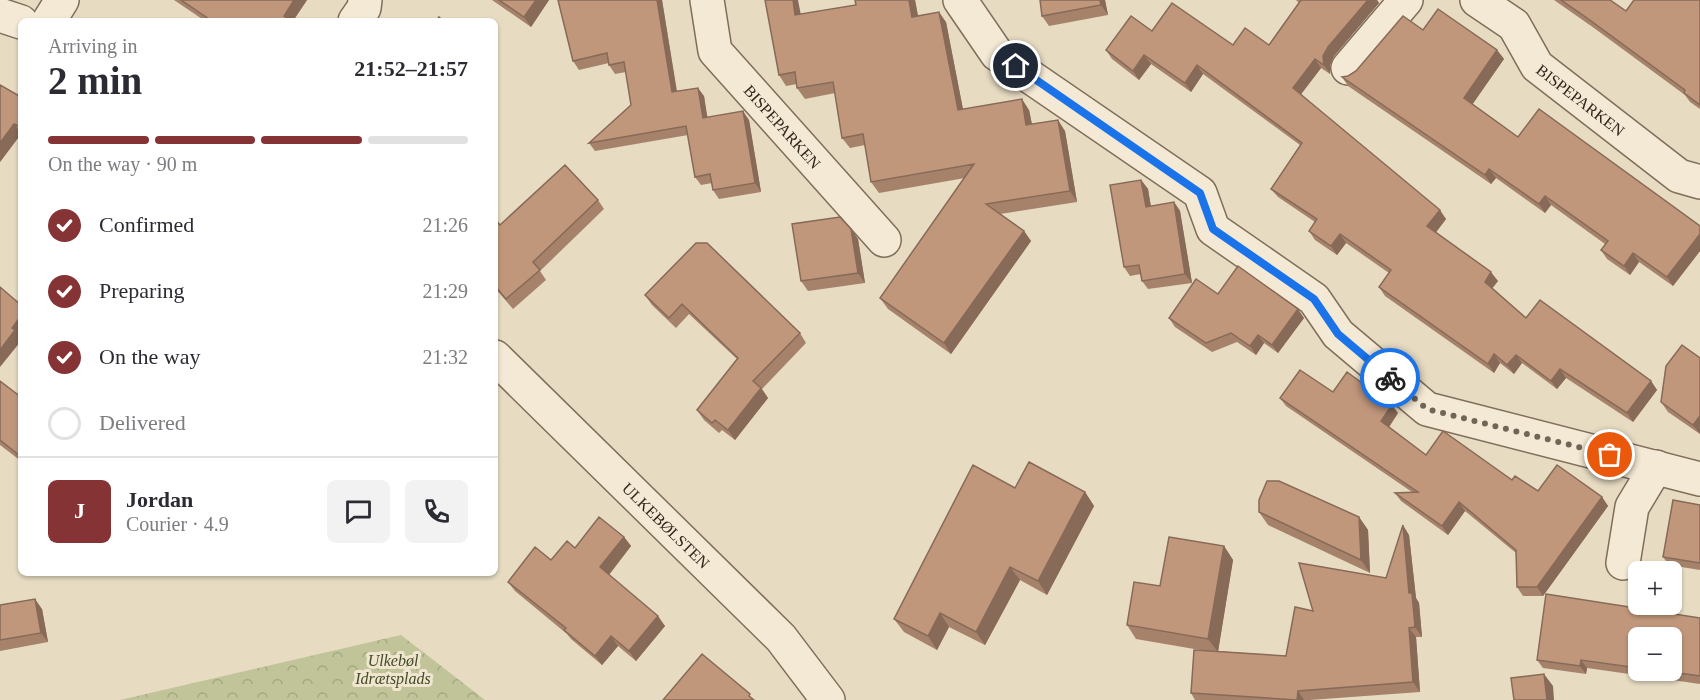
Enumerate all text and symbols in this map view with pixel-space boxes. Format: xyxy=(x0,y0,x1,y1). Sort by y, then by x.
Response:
text: Arriving in xyxy=(48,35,137,57)
pin xyxy=(990,40,1041,91)
icon: home xyxy=(999,49,1032,82)
text: 21:52–21:57 xyxy=(354,56,468,81)
text: 2 min xyxy=(48,59,142,102)
street label: BISPEPARKEN xyxy=(1533,61,1628,140)
street label: BISPEPARKEN xyxy=(740,82,824,172)
text: On the way · 90 m xyxy=(48,153,197,175)
icon: check xyxy=(48,209,81,242)
text: Confirmed xyxy=(99,212,194,237)
text: 21:26 xyxy=(422,214,468,236)
icon: check xyxy=(48,275,81,308)
text: Preparing xyxy=(99,278,185,303)
text: 21:29 xyxy=(422,280,468,302)
icon: check xyxy=(48,341,81,374)
text: On the way xyxy=(99,344,200,369)
text: 21:32 xyxy=(422,346,468,368)
courier xyxy=(1360,348,1420,408)
icon: bike xyxy=(1374,362,1407,395)
text: Delivered xyxy=(99,410,186,435)
pin xyxy=(1584,429,1635,480)
icon: bag xyxy=(1593,438,1626,471)
street label: ULKEBØLSTEN xyxy=(619,479,713,572)
button: chat xyxy=(327,480,390,543)
button: phone xyxy=(405,480,468,543)
text: Jordan xyxy=(126,487,193,512)
text: J xyxy=(74,498,85,523)
text: Courier · 4.9 xyxy=(126,513,229,535)
map controls xyxy=(1628,561,1682,681)
button: + xyxy=(1628,561,1682,615)
button: − xyxy=(1628,627,1682,681)
park label: Ulkebøl Idrætsplads xyxy=(354,652,431,688)

